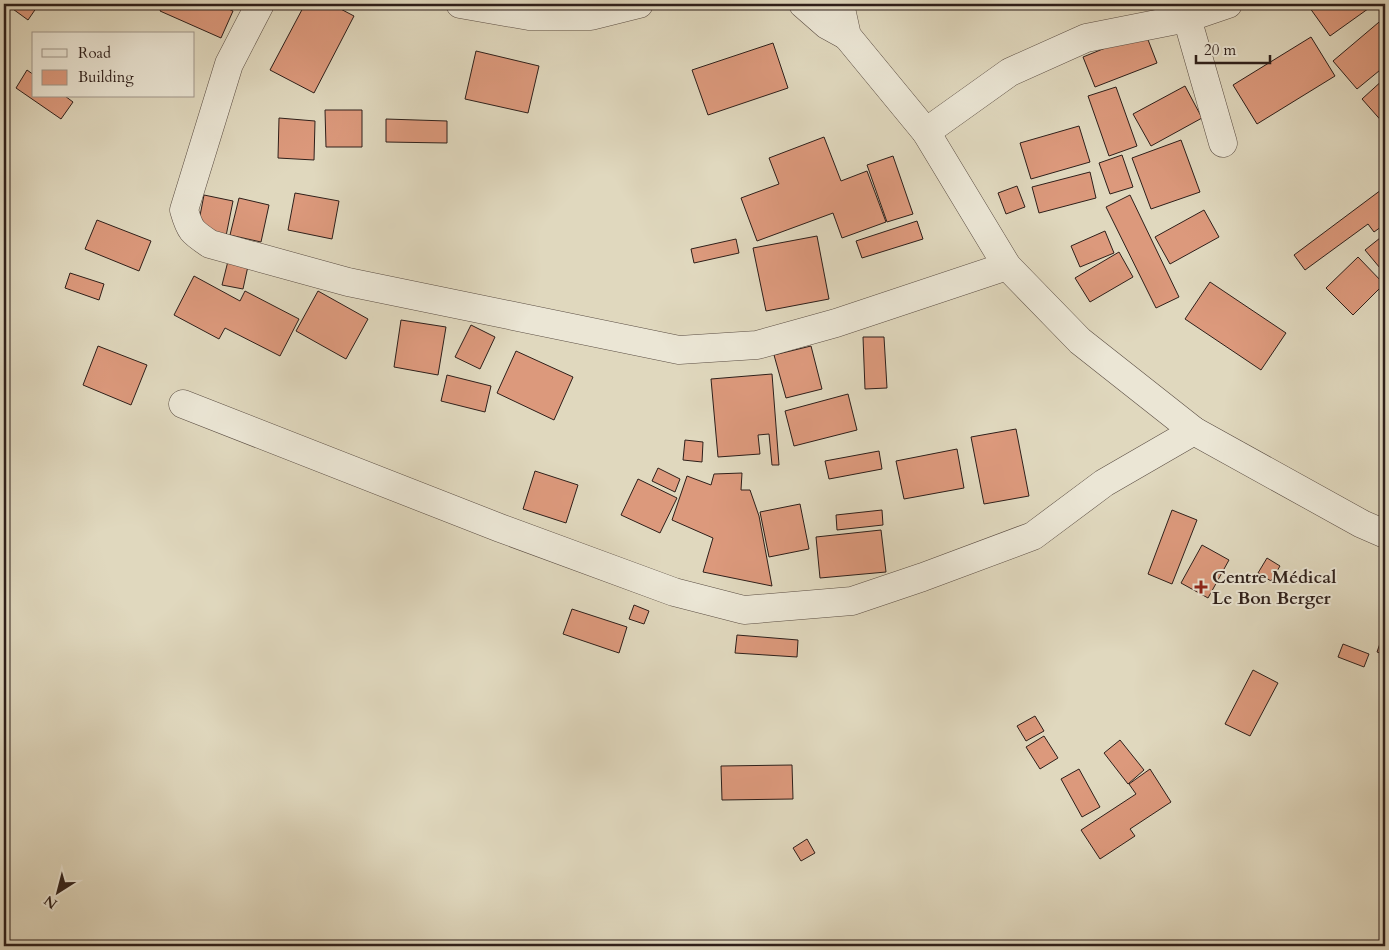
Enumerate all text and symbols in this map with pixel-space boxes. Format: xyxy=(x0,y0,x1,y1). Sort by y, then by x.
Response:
legend xyxy=(32,32,195,98)
scale bar xyxy=(1196,32,1270,64)
text: 20 m xyxy=(1204,40,1236,60)
text: Road xyxy=(78,43,111,63)
text: Building xyxy=(78,67,134,87)
place label: Centre Médical Le Bon Berger xyxy=(1212,565,1336,611)
marker: Centre Médical Le Bon Berger xyxy=(1194,580,1208,594)
north arrow xyxy=(32,868,82,918)
text: N xyxy=(40,891,61,913)

